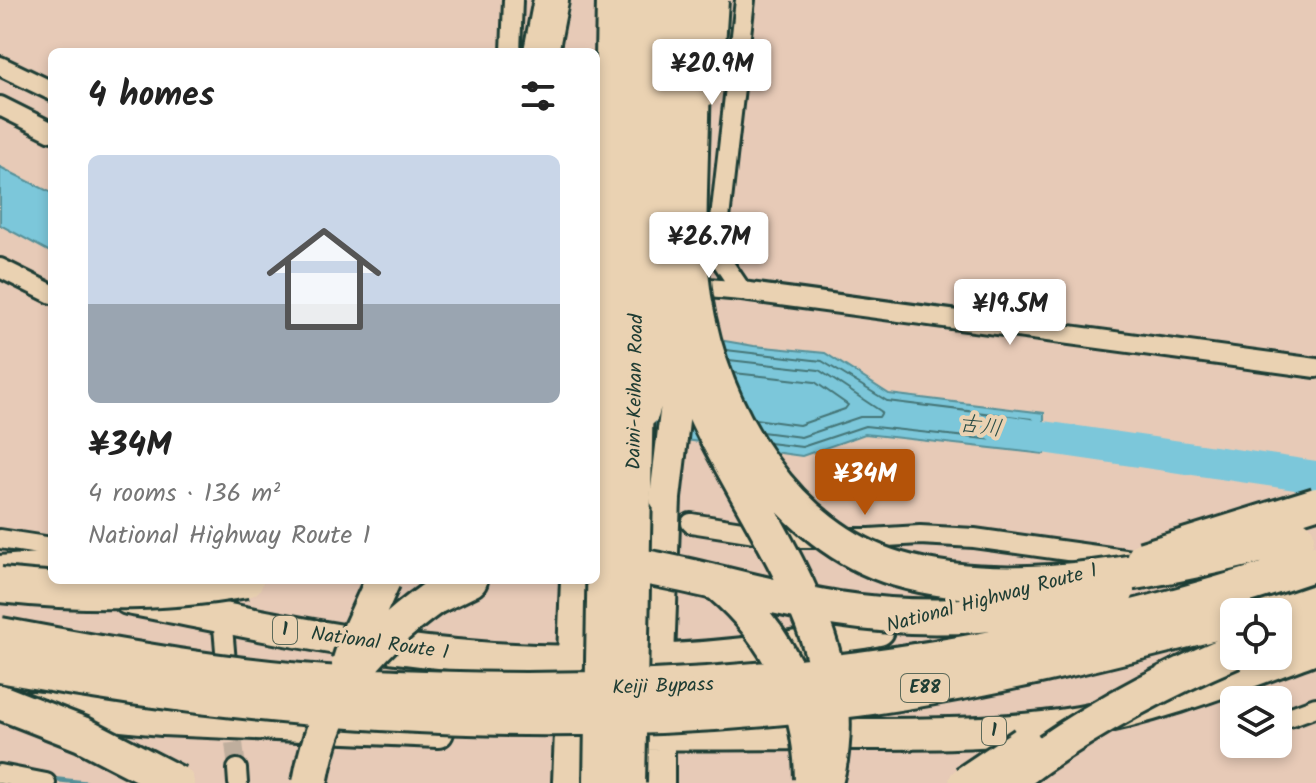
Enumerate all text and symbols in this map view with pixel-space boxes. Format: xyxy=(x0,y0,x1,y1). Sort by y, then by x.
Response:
pin: ¥20.9M xyxy=(647,39,777,107)
text: ¥20.9M xyxy=(670,44,754,86)
text: 4 homes xyxy=(88,69,215,123)
icon: filters xyxy=(516,74,560,118)
icon: home xyxy=(252,207,396,351)
pin: ¥26.7M xyxy=(644,212,774,280)
text: ¥26.7M xyxy=(667,217,751,259)
pin: ¥19.5M xyxy=(945,279,1075,347)
text: ¥19.5M xyxy=(972,284,1048,326)
street label: Daini-Keihan Road xyxy=(619,313,653,470)
water label: 古川 xyxy=(956,407,1004,447)
text: ¥34M xyxy=(88,419,172,473)
pin: ¥34M xyxy=(818,449,912,517)
text: ¥34M xyxy=(833,454,897,496)
text: 4 rooms · 136 m² xyxy=(88,473,280,515)
text: National Highway Route 1 xyxy=(88,515,371,557)
street label: National Highway Route 1 xyxy=(883,555,1101,643)
map controls xyxy=(1220,598,1292,758)
button: locate xyxy=(1220,598,1292,670)
road number: 1 xyxy=(273,616,297,644)
street label: National Route 1 xyxy=(309,618,451,670)
street label: Keiji Bypass xyxy=(612,669,715,705)
road number: E88 xyxy=(901,674,949,702)
button: layers xyxy=(1220,686,1292,758)
road number: 1 xyxy=(982,717,1006,745)

